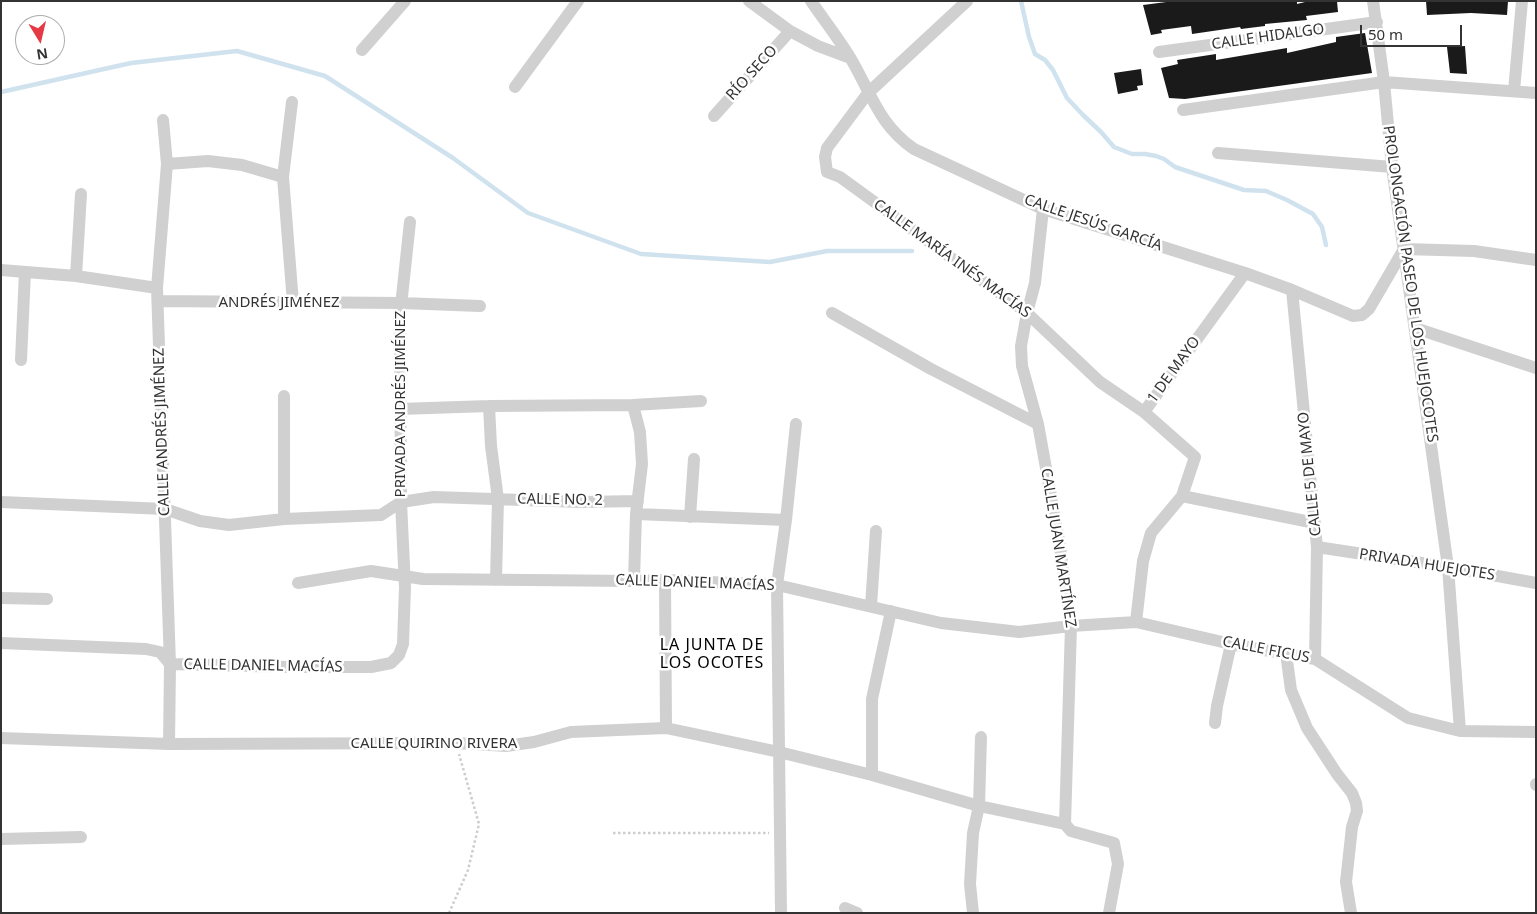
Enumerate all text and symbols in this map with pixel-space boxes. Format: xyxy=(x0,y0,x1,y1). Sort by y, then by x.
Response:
north arrow xyxy=(15,15,65,65)
scale bar xyxy=(1362,15,1464,47)
street label: CALLE HIDALGO xyxy=(1210,20,1326,54)
text: 50 m xyxy=(1368,24,1403,44)
street label: RÍO SECO xyxy=(723,42,781,104)
text: N xyxy=(35,44,49,65)
street label: PROLONGACIÓN PASEO DE LOS HUEJOCOTES xyxy=(1379,124,1441,444)
street label: CALLE JESÚS GARCÍA xyxy=(1022,191,1164,255)
street label: CALLE MARÍA INÉS MACÍAS xyxy=(870,196,1034,322)
street label: ANDRÉS JIMÉNEZ xyxy=(218,294,340,312)
street label: PRIVADA ANDRÉS JIMÉNEZ xyxy=(392,311,410,497)
street label: 1 DE MAYO xyxy=(1144,333,1204,407)
street label: CALLE ANDRÉS JIMÉNEZ xyxy=(150,348,174,516)
street label: CALLE 5 DE MAYO xyxy=(1295,411,1325,537)
street label: CALLE JUAN MARTÍNEZ xyxy=(1037,467,1079,629)
street label: CALLE NO. 2 xyxy=(517,490,603,510)
street label: PRIVADA HUEJOTES xyxy=(1358,545,1496,585)
street label: CALLE DANIEL MACÍAS xyxy=(615,571,775,595)
street label: CALLE FICUS xyxy=(1221,633,1311,667)
district label: LA JUNTA DE LOS OCOTES xyxy=(658,635,766,673)
street label: CALLE DANIEL MACÍAS xyxy=(183,656,343,676)
street label: CALLE QUIRINO RIVERA xyxy=(351,735,517,753)

